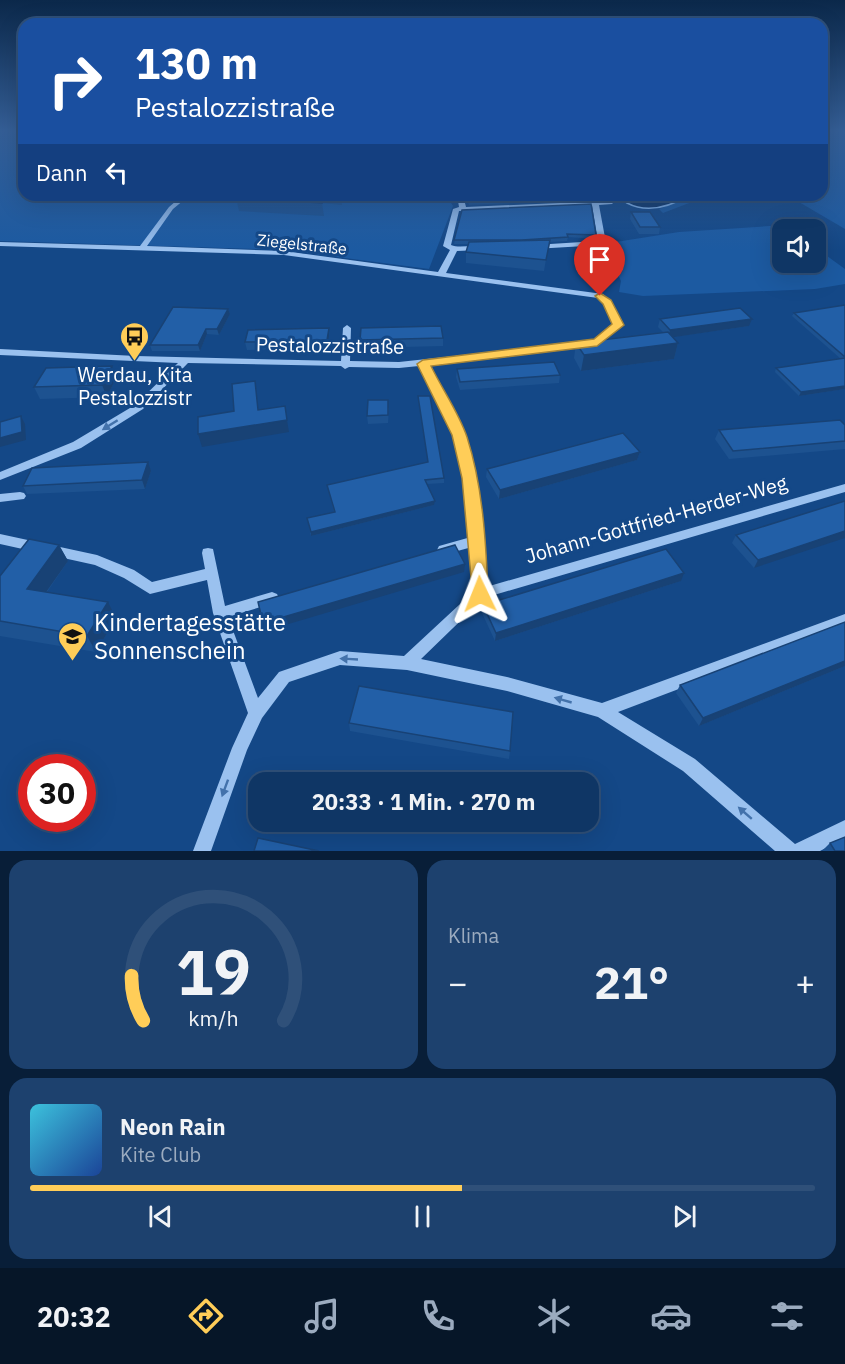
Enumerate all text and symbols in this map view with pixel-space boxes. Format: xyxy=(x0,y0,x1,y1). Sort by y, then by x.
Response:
text: 130 m xyxy=(135,36,258,91)
icon: right xyxy=(36,42,114,120)
text: Pestalozzistraße xyxy=(135,89,335,124)
icon: left xyxy=(100,156,133,189)
text: Dann xyxy=(36,158,88,187)
map controls xyxy=(772,219,826,273)
button: sound xyxy=(772,219,826,273)
street label: Ziegelstraße xyxy=(256,229,348,259)
pin xyxy=(574,234,625,296)
icon: arrive xyxy=(583,243,616,276)
bus stop icon: Werdau, Kita Pestalozzistr xyxy=(119,320,151,362)
street label: Pestalozzistraße xyxy=(256,330,404,360)
place label: Werdau, Kita Pestalozzistr xyxy=(78,361,193,411)
one-way arrow xyxy=(102,419,118,430)
street label: Johann-Gottfried-Herder-Weg xyxy=(522,469,791,569)
position arrow xyxy=(448,562,512,626)
place label: Kindertagesstätte Sonnenschein xyxy=(94,606,286,666)
school or university icon: Kindertagesstätte Sonnenschein xyxy=(57,620,89,662)
one-way arrow xyxy=(339,654,358,663)
one-way arrow xyxy=(554,695,572,704)
speed limit sign: 30 xyxy=(18,754,96,832)
one-way arrow xyxy=(220,779,229,797)
text: 20:33 · 1 Min. · 270 m xyxy=(312,787,535,816)
one-way arrow xyxy=(738,807,753,820)
text: Klima xyxy=(448,922,499,949)
text: 19 xyxy=(176,931,251,1012)
text: 21° xyxy=(594,953,669,1011)
text: − xyxy=(448,961,468,1004)
text: + xyxy=(795,961,815,1004)
text: km/h xyxy=(188,1005,239,1033)
text: Neon Rain xyxy=(120,1112,226,1141)
text: Kite Club xyxy=(120,1141,201,1168)
icon: previous xyxy=(144,1200,177,1233)
icon: pause xyxy=(406,1200,439,1233)
icon: next xyxy=(668,1200,701,1233)
icon: directions xyxy=(185,1295,227,1337)
icon: music xyxy=(301,1295,343,1337)
icon: phone xyxy=(417,1295,459,1337)
icon: climate xyxy=(533,1295,575,1337)
icon: car xyxy=(650,1295,692,1337)
icon: filters xyxy=(766,1295,808,1337)
text: 20:32 xyxy=(37,1299,111,1334)

